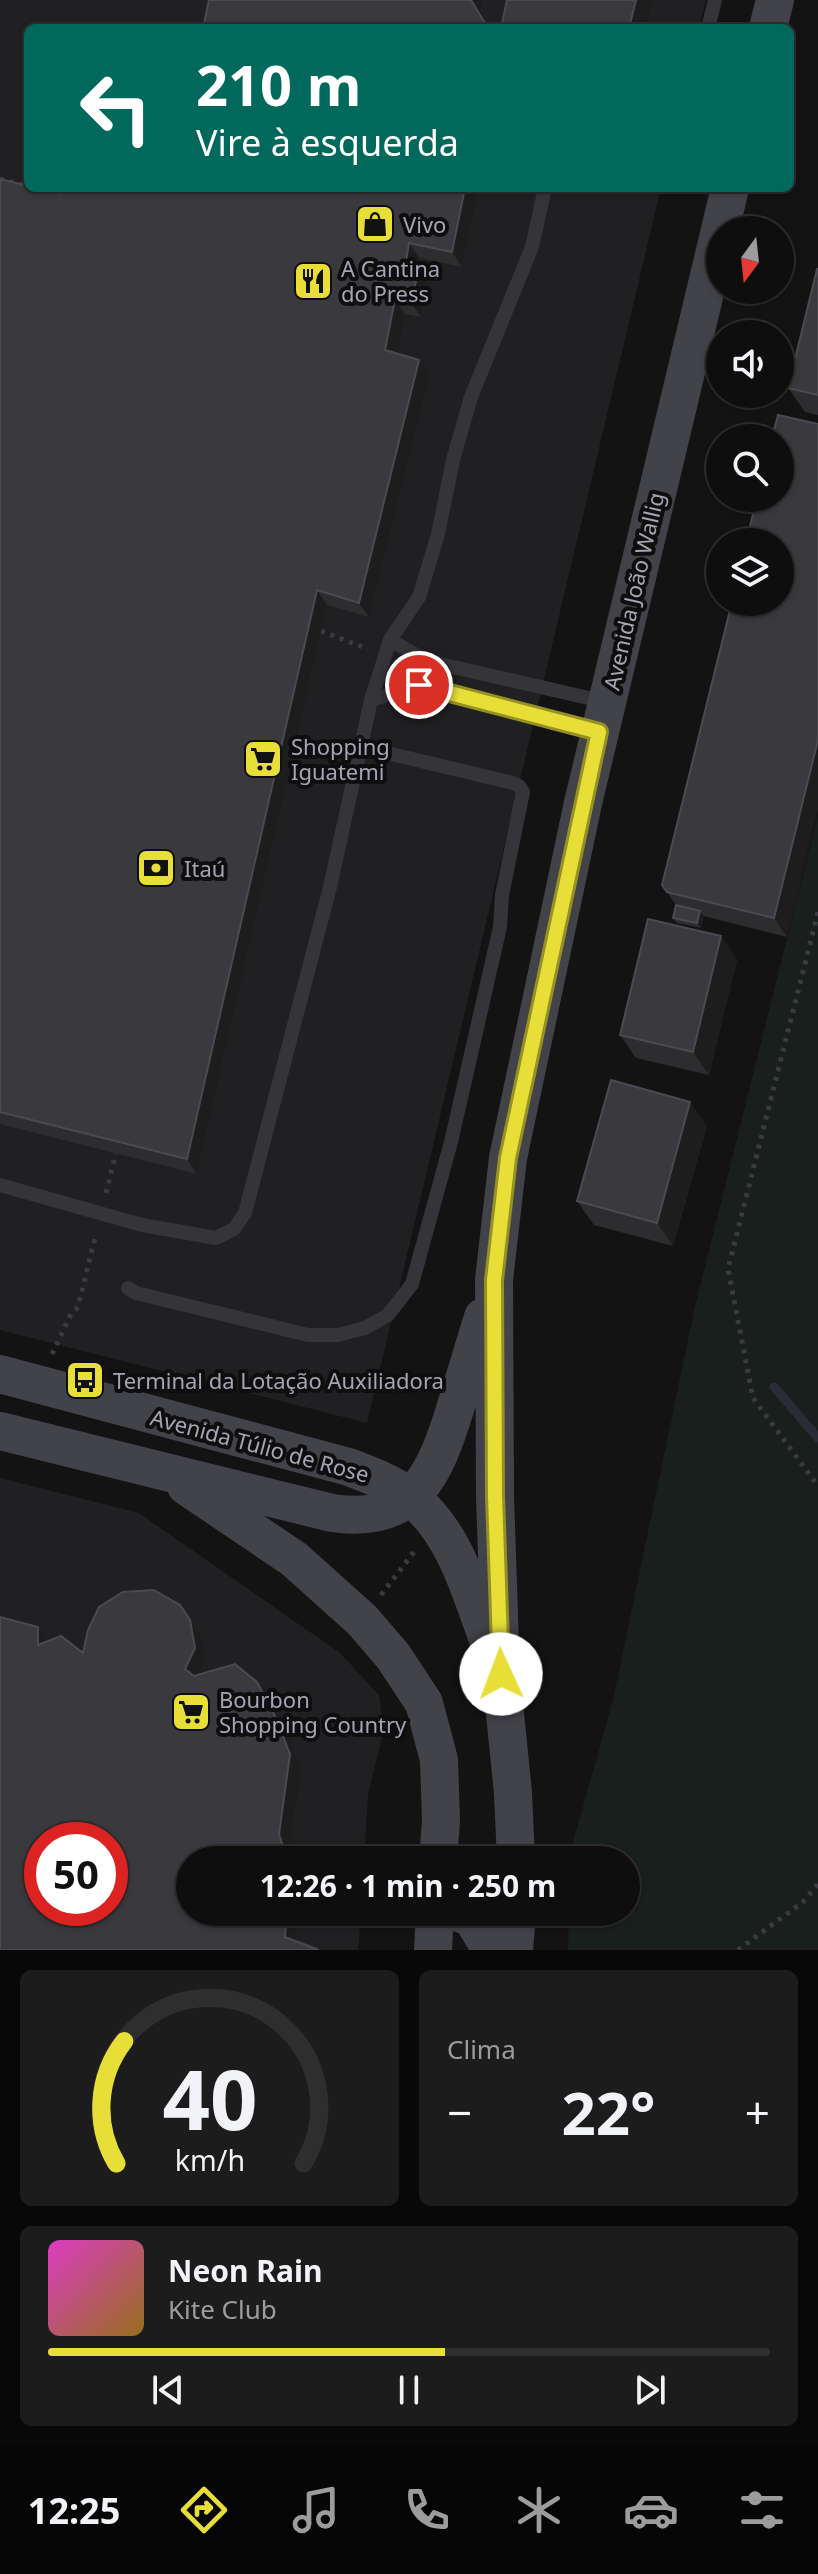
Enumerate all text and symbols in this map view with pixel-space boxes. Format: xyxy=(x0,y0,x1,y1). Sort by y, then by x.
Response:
text: 210 m xyxy=(196,46,361,122)
icon: left xyxy=(64,56,168,160)
text: Vire à esquerda xyxy=(196,118,459,167)
shop icon: Vivo xyxy=(354,203,396,245)
place label: Vivo xyxy=(403,209,446,239)
north arrow xyxy=(706,216,794,304)
map controls xyxy=(706,216,794,616)
place label: A Cantina do Press xyxy=(341,253,440,308)
restaurant icon: A Cantina do Press xyxy=(292,260,334,302)
button: sound xyxy=(706,320,794,408)
button: search xyxy=(706,424,794,512)
street label: Avenida João Wallig xyxy=(596,489,670,693)
button: layers xyxy=(706,528,794,616)
pin xyxy=(385,651,453,719)
icon: arrive xyxy=(397,663,441,707)
place label: Shopping Iguatemi xyxy=(291,731,390,786)
supermarket icon: Shopping Iguatemi xyxy=(242,738,284,780)
bank icon: Itaú xyxy=(135,847,177,889)
place label: Itaú xyxy=(184,853,225,883)
bus stop icon: Terminal da Lotação Auxiliadora xyxy=(64,1359,106,1401)
place label: Terminal da Lotação Auxiliadora xyxy=(113,1365,444,1395)
street label: Avenida Túlio de Rose xyxy=(147,1401,373,1489)
position arrow xyxy=(459,1632,543,1716)
place label: Bourbon Shopping Country xyxy=(219,1684,407,1739)
supermarket icon: Bourbon Shopping Country xyxy=(170,1691,212,1733)
speed limit sign: 50 xyxy=(24,1822,128,1926)
text: 12:26 · 1 min · 250 m xyxy=(260,1865,556,1906)
text: Clima xyxy=(447,2031,516,2067)
text: 40 xyxy=(162,2041,257,2154)
text: 22° xyxy=(561,2071,656,2153)
text: − xyxy=(447,2082,472,2142)
text: + xyxy=(745,2082,770,2142)
text: km/h xyxy=(174,2140,245,2179)
text: Neon Rain xyxy=(168,2250,322,2291)
text: Kite Club xyxy=(168,2291,277,2327)
icon: previous xyxy=(146,2368,190,2412)
icon: pause xyxy=(387,2368,431,2412)
icon: next xyxy=(628,2368,672,2412)
icon: directions xyxy=(176,2482,232,2538)
icon: music xyxy=(288,2482,344,2538)
icon: phone xyxy=(399,2482,455,2538)
icon: climate xyxy=(511,2482,567,2538)
icon: car xyxy=(623,2482,679,2538)
icon: filters xyxy=(734,2482,790,2538)
text: 12:25 xyxy=(28,2486,120,2535)

